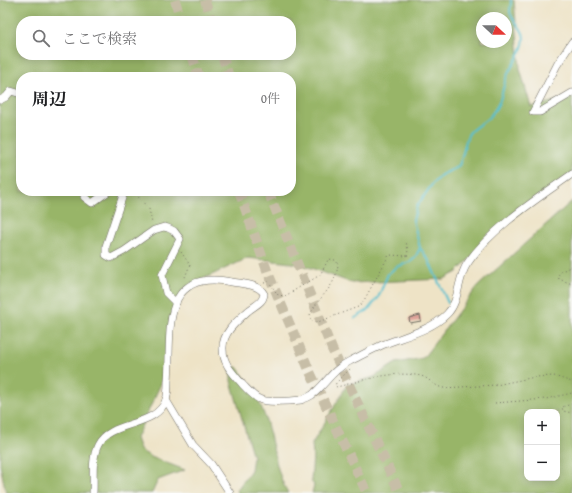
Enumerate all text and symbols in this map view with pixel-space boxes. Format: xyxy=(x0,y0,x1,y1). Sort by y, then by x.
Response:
north arrow xyxy=(476,12,512,48)
search box xyxy=(16,16,296,60)
icon: search xyxy=(30,27,52,49)
text: ここで検索 xyxy=(62,28,137,49)
text: 周辺 xyxy=(32,86,66,111)
text: 0件 xyxy=(261,89,280,108)
map controls xyxy=(524,409,560,481)
button: + xyxy=(524,409,560,445)
button: − xyxy=(524,445,560,481)

